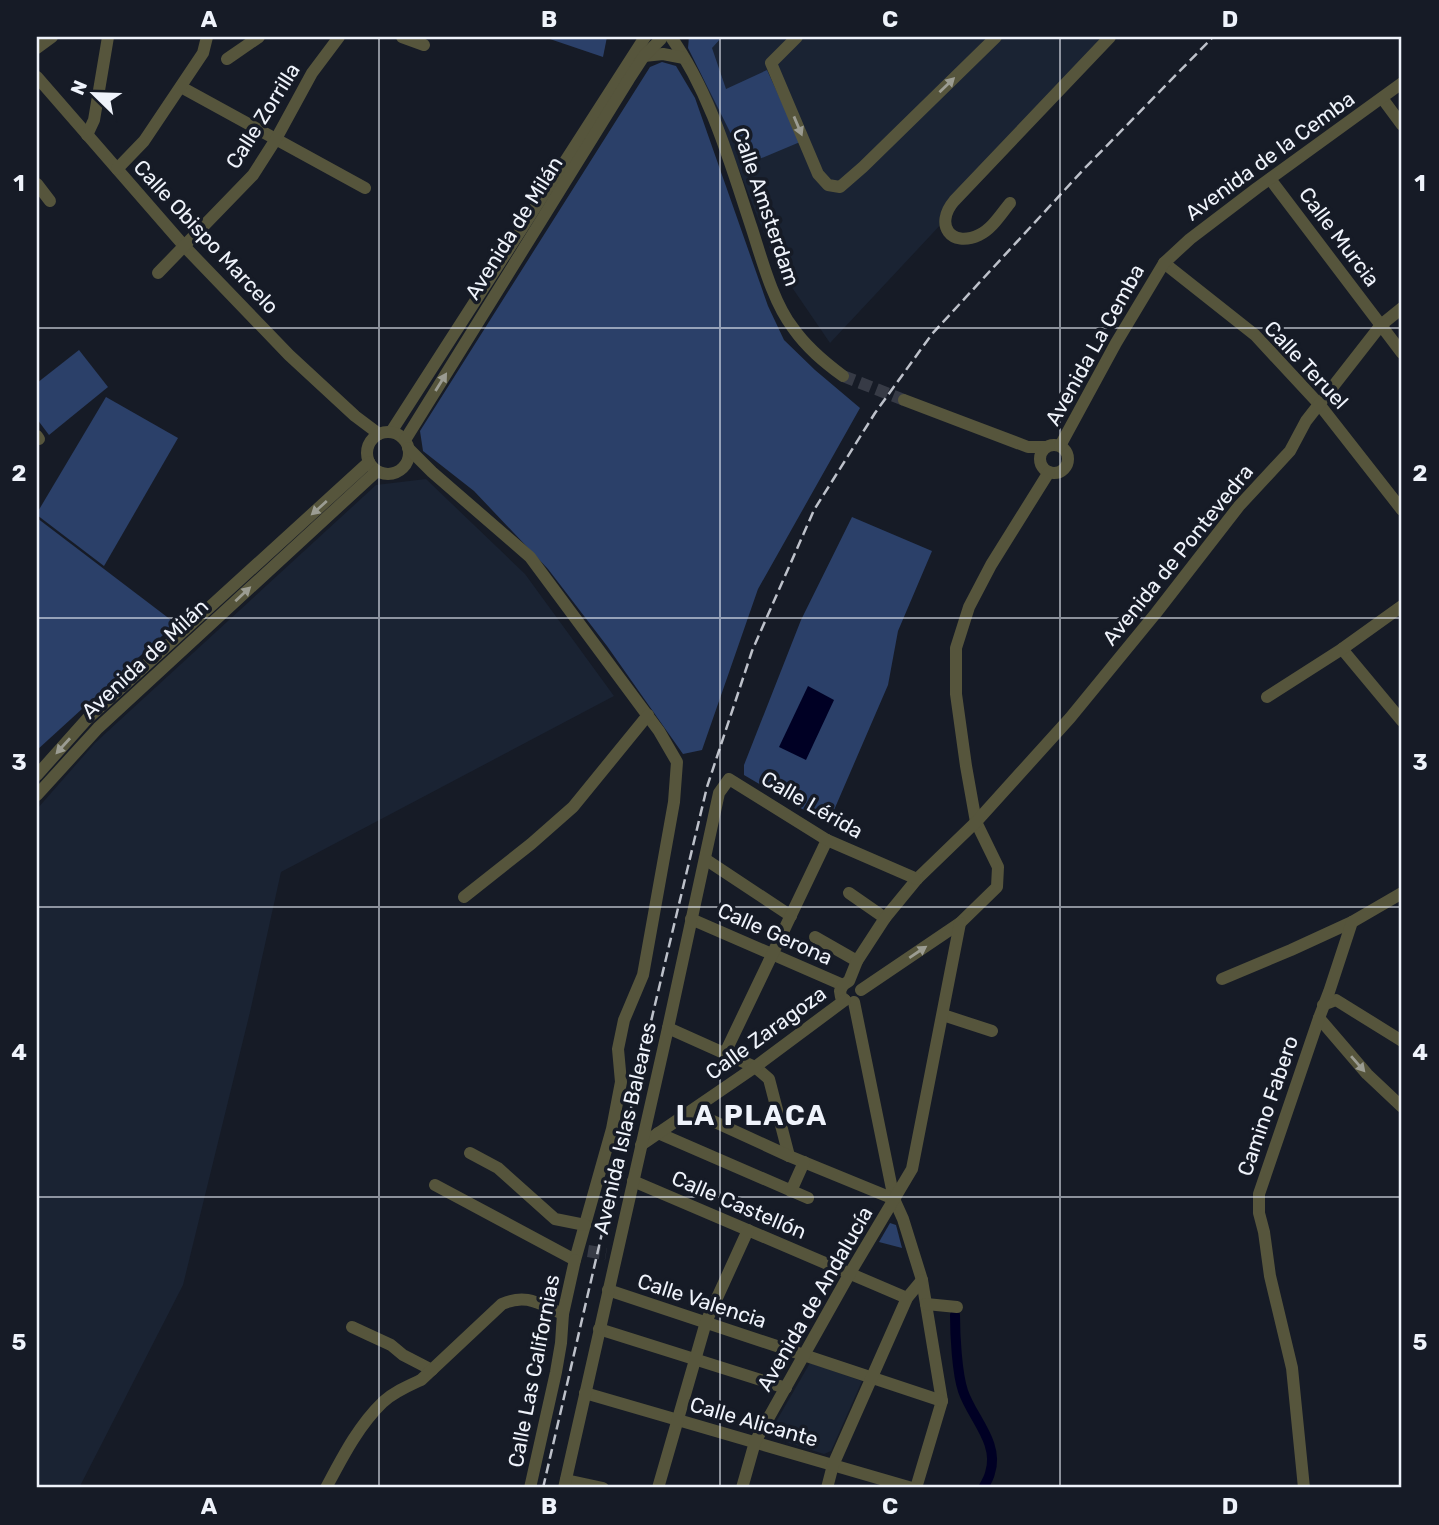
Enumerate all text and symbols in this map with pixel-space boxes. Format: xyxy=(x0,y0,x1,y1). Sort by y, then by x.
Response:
text: A xyxy=(201,5,218,33)
text: B xyxy=(541,5,557,33)
text: C xyxy=(882,5,898,33)
text: D xyxy=(1222,5,1238,33)
street label: Calle Zorrilla xyxy=(220,58,305,173)
north arrow xyxy=(60,60,130,130)
one-way arrow xyxy=(939,76,956,93)
text: N xyxy=(66,77,92,98)
street label: Avenida de la Cemba xyxy=(1180,86,1359,225)
one-way arrow xyxy=(793,115,804,136)
street label: Calle Amsterdam xyxy=(728,124,805,289)
street label: Avenida de Milán xyxy=(460,152,568,304)
street label: Calle Obispo Marcelo xyxy=(129,154,284,319)
text: 1 xyxy=(13,169,25,197)
text: 1 xyxy=(1414,169,1426,197)
street label: Calle Murcia xyxy=(1294,182,1385,291)
street label: Avenida La Cemba xyxy=(1040,260,1149,430)
street label: Calle Teruel xyxy=(1259,315,1354,414)
one-way arrow xyxy=(434,373,447,392)
text: 2 xyxy=(12,459,26,487)
street label: Avenida de Pontevedra xyxy=(1097,459,1258,650)
text: 2 xyxy=(1413,459,1427,487)
one-way arrow xyxy=(310,500,328,516)
one-way arrow xyxy=(234,586,252,602)
street label: Avenida de Milán xyxy=(76,594,213,724)
one-way arrow xyxy=(55,737,71,755)
text: 3 xyxy=(11,748,27,776)
text: 3 xyxy=(1412,748,1428,776)
street label: Calle Lérida xyxy=(757,765,868,844)
street label: Calle Gerona xyxy=(714,897,836,970)
one-way arrow xyxy=(908,945,928,958)
street label: Calle Zaragoza xyxy=(700,980,831,1085)
street label: Avenida Islas Baleares xyxy=(588,1019,661,1236)
street label: Camino Fabero xyxy=(1232,1032,1303,1179)
text: 4 xyxy=(11,1038,27,1066)
text: 4 xyxy=(1412,1038,1428,1066)
one-way arrow xyxy=(1350,1056,1365,1073)
district label: LA PLACA xyxy=(676,1099,828,1132)
street label: Calle Castellón xyxy=(668,1165,810,1244)
street label: Avenida de Andalucía xyxy=(751,1202,878,1396)
street label: Calle Valencia xyxy=(635,1268,770,1333)
street label: Calle Las Californias xyxy=(503,1272,564,1469)
text: 5 xyxy=(12,1328,27,1356)
text: 5 xyxy=(1413,1328,1428,1356)
street label: Calle Alicante xyxy=(687,1391,821,1452)
text: A xyxy=(201,1492,218,1520)
text: B xyxy=(541,1492,557,1520)
text: C xyxy=(882,1492,898,1520)
text: D xyxy=(1222,1492,1238,1520)

